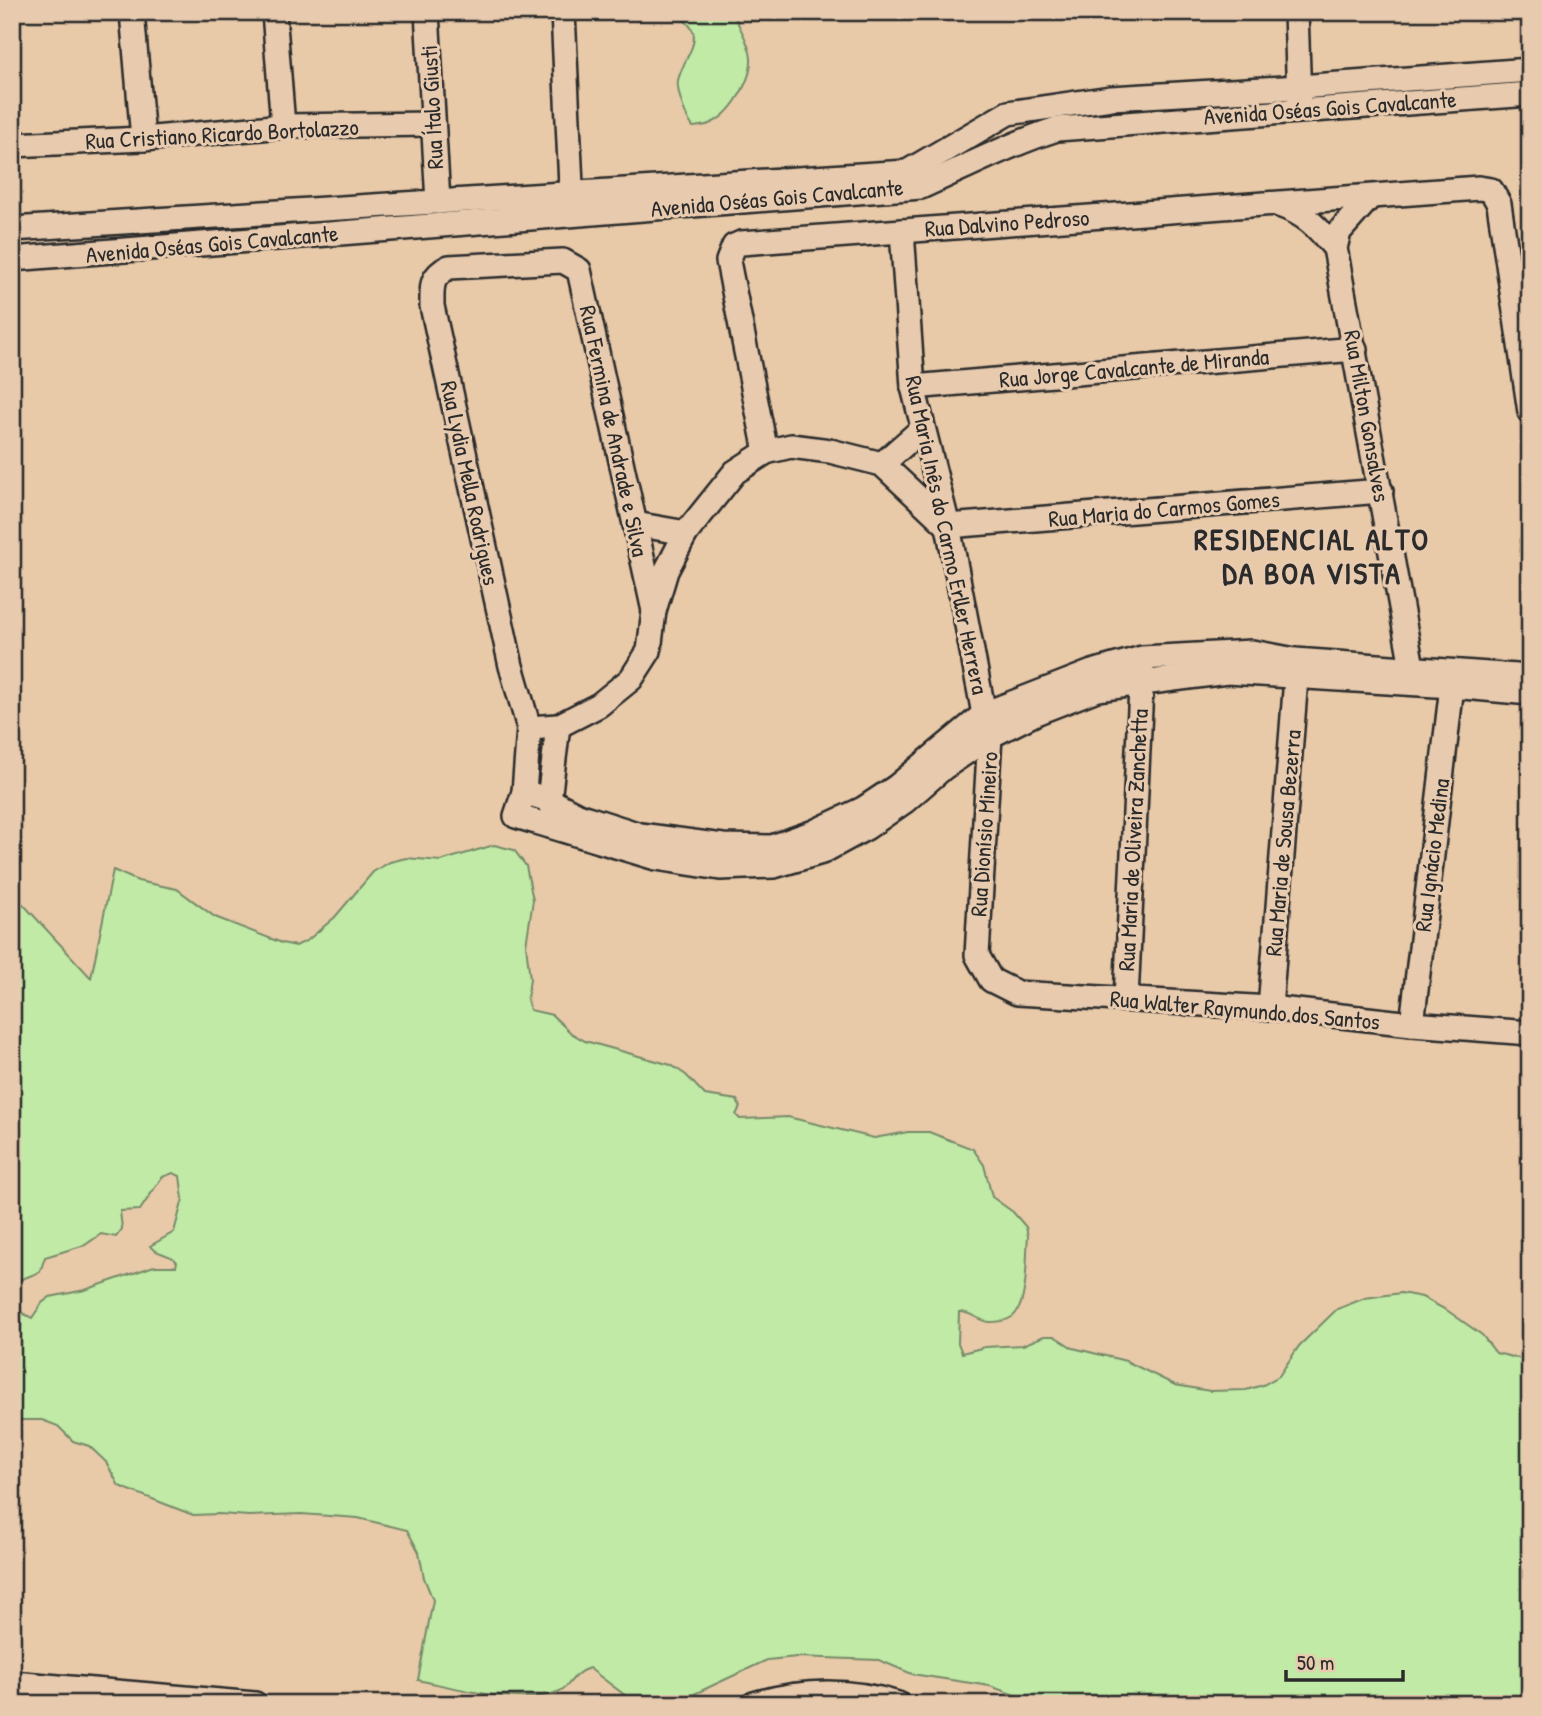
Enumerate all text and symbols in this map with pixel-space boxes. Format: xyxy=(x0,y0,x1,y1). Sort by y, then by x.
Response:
street label: Rua Ítalo Giusti xyxy=(413,44,450,170)
street label: Avenida Oséas Gois Cavalcante xyxy=(1203,83,1457,132)
street label: Rua Cristiano Ricardo Bortolazzo xyxy=(85,111,359,156)
street label: Avenida Oséas Gois Cavalcante xyxy=(649,171,904,224)
street label: Rua Dalvino Pedroso xyxy=(924,201,1090,244)
street label: Avenida Oséas Gois Cavalcante xyxy=(84,217,339,270)
street label: Rua Fermina de Andrade e Silva xyxy=(573,303,656,559)
street label: Rua Milton Gonsalves xyxy=(1337,328,1398,504)
street label: Rua Jorge Cavalcante de Miranda xyxy=(998,340,1270,395)
street label: Rua Maria Inês do Carmo Erller Herrera xyxy=(899,373,996,697)
street label: Rua Lydia Mella Rodrigues xyxy=(434,378,507,588)
street label: Rua Maria do Carmos Gomes xyxy=(1047,483,1281,534)
district label: RESIDENCIAL ALTO DA BOA VISTA xyxy=(1194,519,1430,593)
street label: Rua Maria de Oliveira Zanchetta xyxy=(1110,708,1155,972)
street label: Rua Maria de Sousa Bezerra xyxy=(1257,728,1308,957)
street label: Rua Dionísio Mineiro xyxy=(962,751,1005,917)
street label: Rua Ignácio Medina xyxy=(1407,777,1456,933)
street label: Rua Walter Raymundo dos Santos xyxy=(1109,982,1381,1037)
scale bar xyxy=(1286,1639,1404,1683)
text: 50 m xyxy=(1297,1648,1334,1677)

